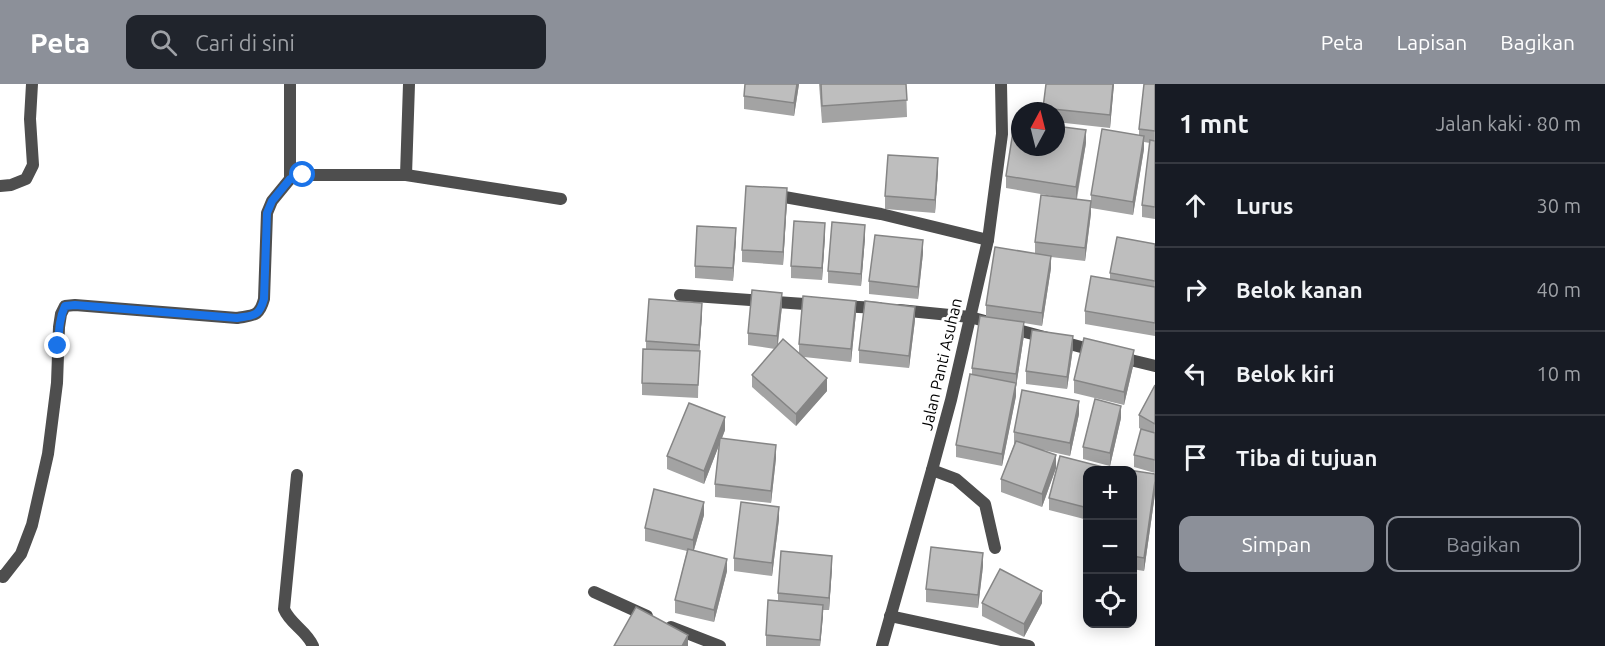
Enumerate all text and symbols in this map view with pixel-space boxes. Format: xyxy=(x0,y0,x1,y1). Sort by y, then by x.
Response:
search box xyxy=(126,15,546,69)
icon: search xyxy=(147,26,180,59)
text: Peta xyxy=(30,27,90,58)
text: Cari di sini xyxy=(195,30,295,55)
text: Peta xyxy=(1321,30,1364,54)
text: Lapisan xyxy=(1397,30,1467,54)
text: Bagikan xyxy=(1500,30,1575,54)
north arrow xyxy=(1011,102,1065,156)
text: 1 mnt xyxy=(1179,109,1249,138)
text: Jalan kaki · 80 m xyxy=(1436,112,1581,135)
route start xyxy=(289,161,315,187)
icon: ahead xyxy=(1179,189,1212,222)
text: Lurus xyxy=(1236,193,1293,218)
text: 30 m xyxy=(1537,194,1581,217)
icon: right xyxy=(1179,273,1212,306)
text: Belok kanan xyxy=(1236,277,1363,302)
text: 40 m xyxy=(1537,278,1581,301)
street label: Jalan Panti Asuhan xyxy=(917,296,965,432)
route end xyxy=(44,332,70,358)
icon: left xyxy=(1179,357,1212,390)
text: Belok kiri xyxy=(1236,361,1334,386)
text: 10 m xyxy=(1537,362,1581,385)
icon: arrive xyxy=(1179,441,1212,474)
text: Tiba di tujuan xyxy=(1236,445,1377,470)
map controls xyxy=(1083,466,1137,628)
button: + xyxy=(1083,466,1137,520)
button: Simpan xyxy=(1179,516,1374,572)
button: Bagikan xyxy=(1386,516,1581,572)
button: − xyxy=(1083,520,1137,574)
button: locate xyxy=(1083,574,1137,628)

